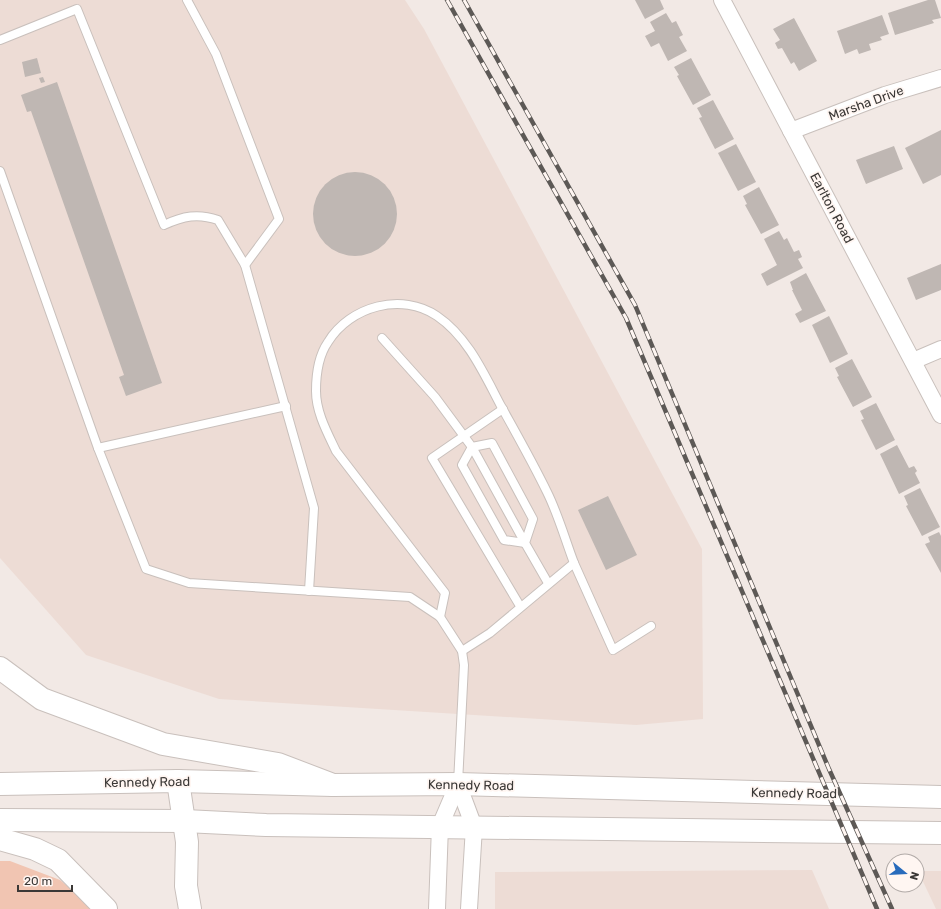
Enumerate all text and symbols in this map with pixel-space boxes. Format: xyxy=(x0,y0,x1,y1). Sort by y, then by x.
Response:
street label: Marsha Drive xyxy=(826,83,906,123)
street label: Earlton Road xyxy=(807,170,857,246)
street label: Kennedy Road xyxy=(104,774,190,790)
street label: Kennedy Road xyxy=(428,777,514,793)
street label: Kennedy Road xyxy=(751,785,837,801)
north arrow xyxy=(885,853,925,893)
scale bar xyxy=(18,867,72,893)
text: N xyxy=(907,870,921,882)
text: 20 m xyxy=(24,874,52,888)

